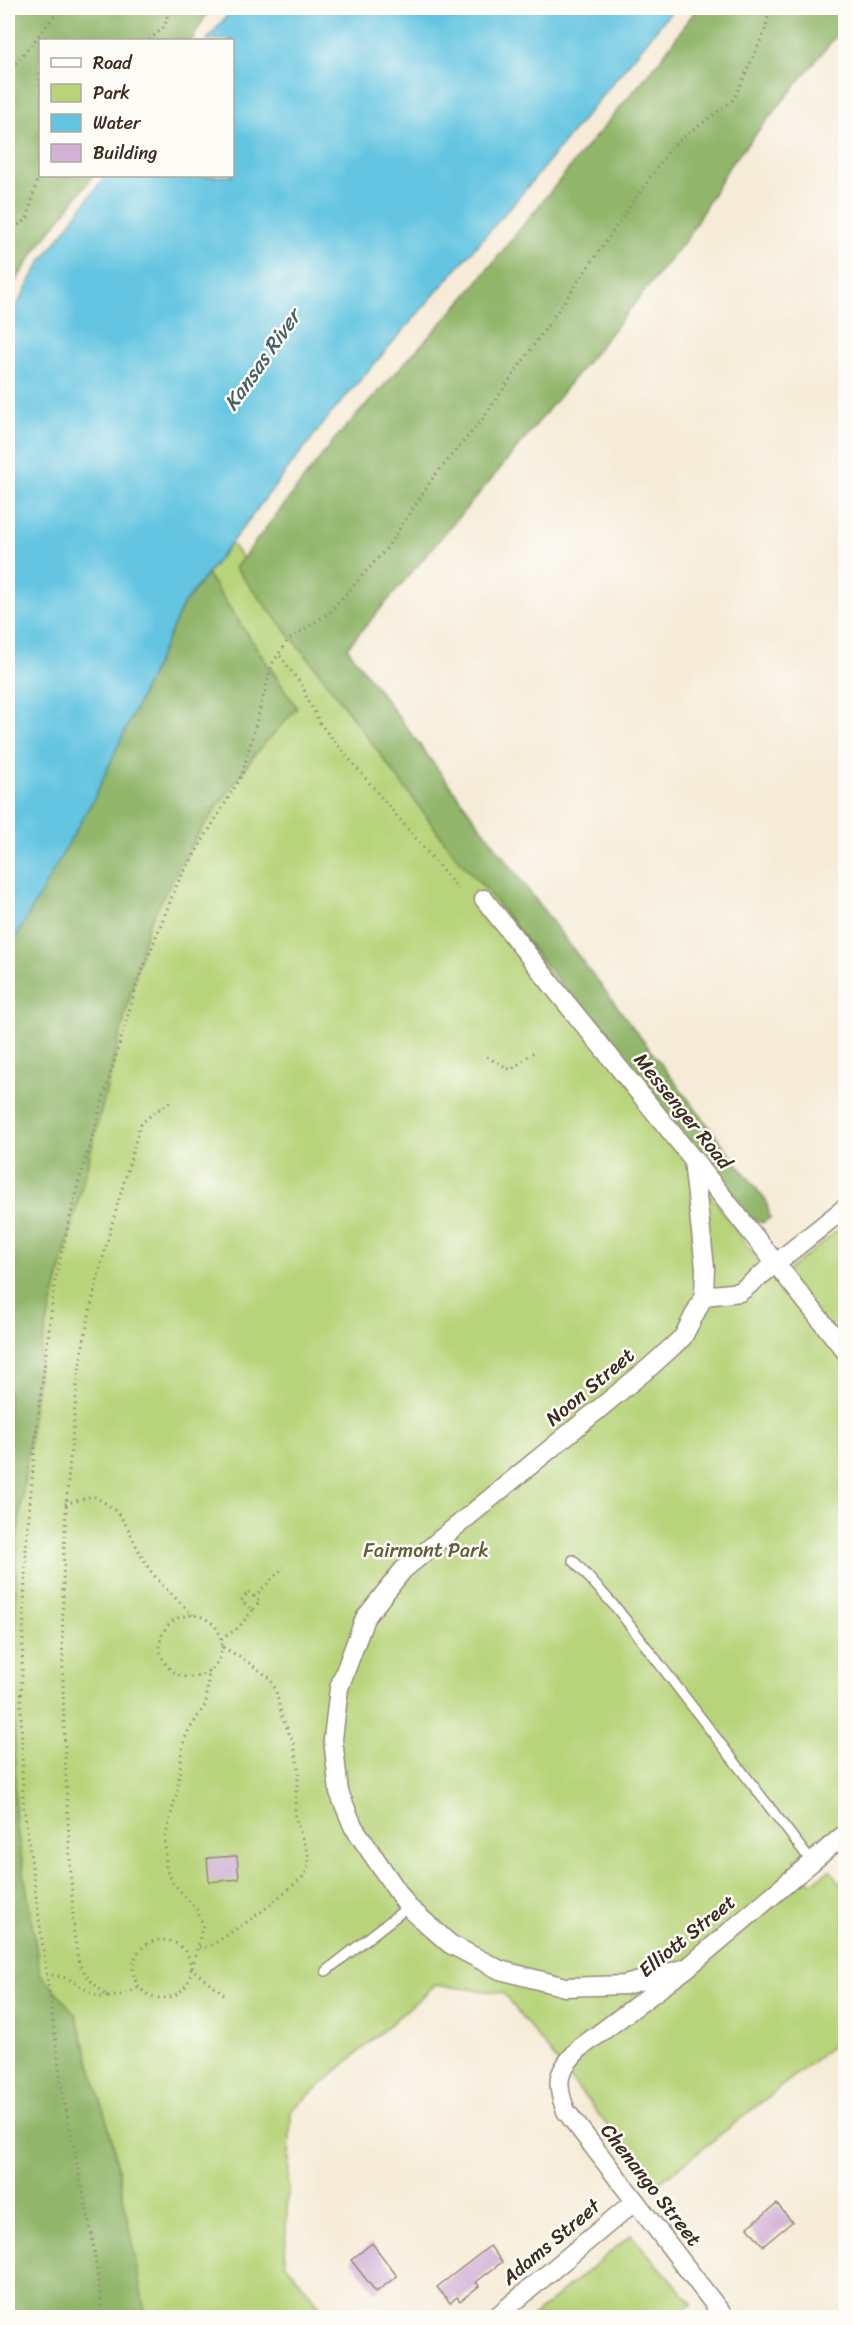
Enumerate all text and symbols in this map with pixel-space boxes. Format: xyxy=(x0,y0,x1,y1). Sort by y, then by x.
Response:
legend xyxy=(39,39,234,177)
text: Road xyxy=(93,47,133,79)
text: Park xyxy=(93,77,130,109)
text: Water xyxy=(93,107,142,139)
text: Building xyxy=(93,137,157,169)
water label: Kansas River xyxy=(213,298,314,419)
street label: Messenger Road xyxy=(625,1045,742,1178)
street label: Noon Street xyxy=(537,1339,643,1435)
park label: Fairmont Park xyxy=(363,1533,489,1568)
street label: Elliott Street xyxy=(630,1885,744,1987)
street label: Chenango Street xyxy=(591,2116,711,2255)
street label: Adams Street xyxy=(493,2189,609,2295)

